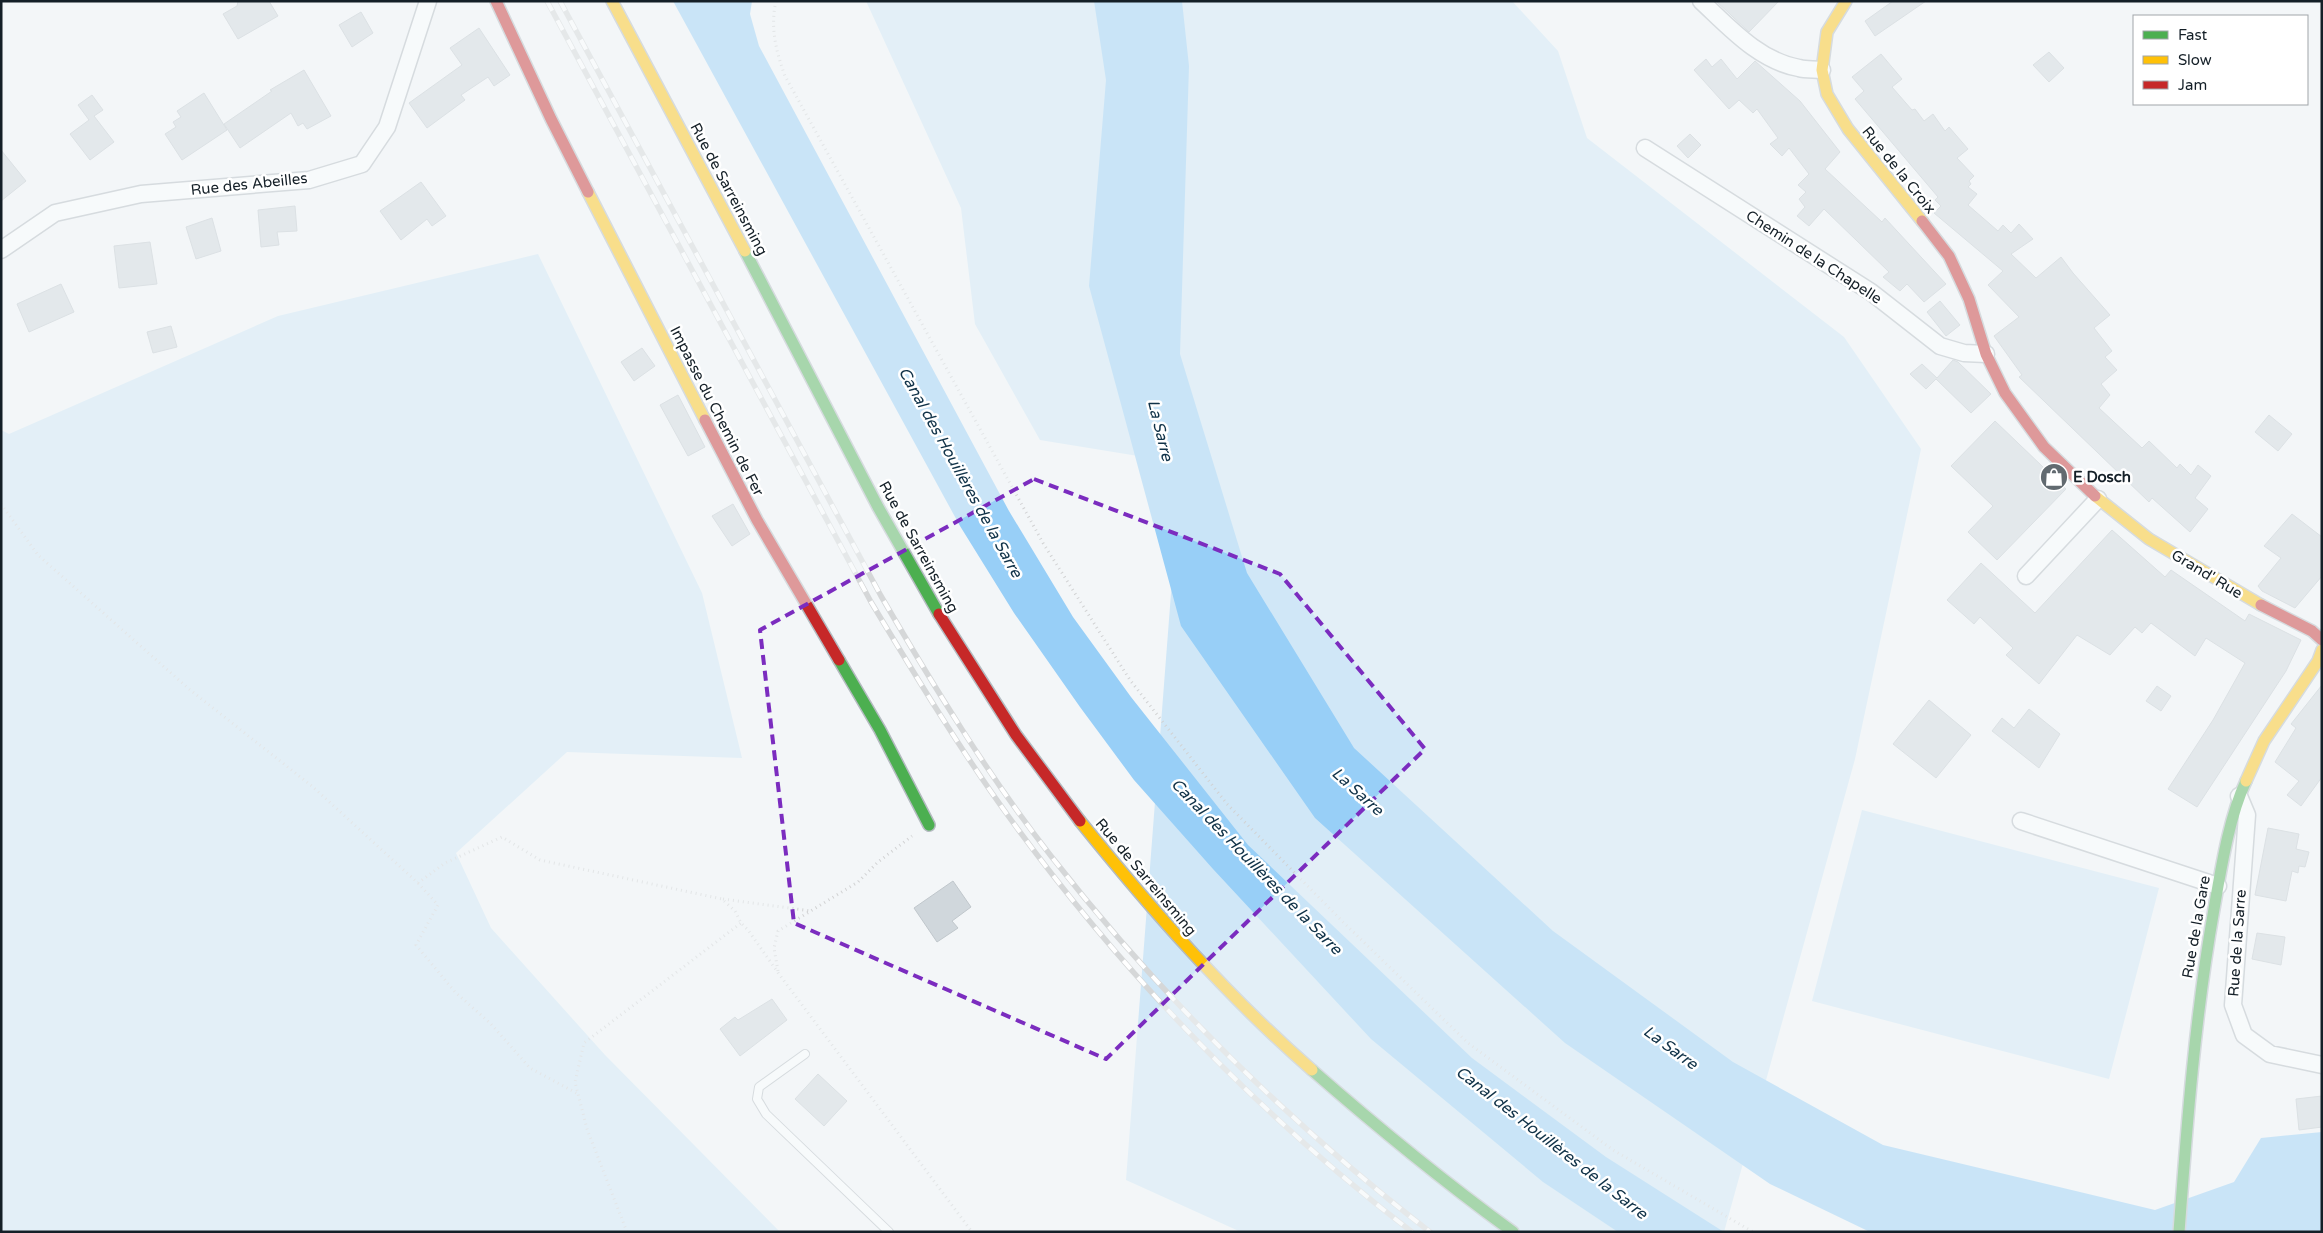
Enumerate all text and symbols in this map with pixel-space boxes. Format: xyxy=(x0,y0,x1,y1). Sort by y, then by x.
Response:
legend xyxy=(2133,15,2308,105)
text: Fast xyxy=(2178,26,2208,44)
text: Slow xyxy=(2178,51,2212,69)
text: Jam xyxy=(2178,76,2207,94)
street label: Rue de Sarreinsming xyxy=(686,120,772,258)
street label: Rue de la Croix xyxy=(1858,123,1940,217)
street label: Rue des Abeilles xyxy=(190,169,308,199)
street label: Chemin de la Chapelle xyxy=(1743,206,1885,308)
street label: Impasse du Chemin de Fer xyxy=(666,323,768,499)
water label: Canal des Houillères de la Sarre xyxy=(894,364,1027,582)
water label: La Sarre xyxy=(1143,398,1177,464)
shop icon: E Dosch xyxy=(2039,462,2069,492)
place label: E Dosch xyxy=(2073,468,2131,486)
street label: Rue de Sarreinsming xyxy=(875,478,963,616)
street label: Grand' Rue xyxy=(2168,546,2246,602)
water label: La Sarre xyxy=(1327,763,1388,821)
water label: Canal des Houillères de la Sarre xyxy=(1167,774,1347,960)
street label: Rue de Sarreinsming xyxy=(1092,815,1200,939)
street label: Rue de la Gare xyxy=(2178,874,2214,980)
street label: Rue de la Sarre xyxy=(2224,889,2250,997)
water label: La Sarre xyxy=(1639,1021,1702,1075)
water label: Canal des Houillères de la Sarre xyxy=(1452,1062,1652,1224)

